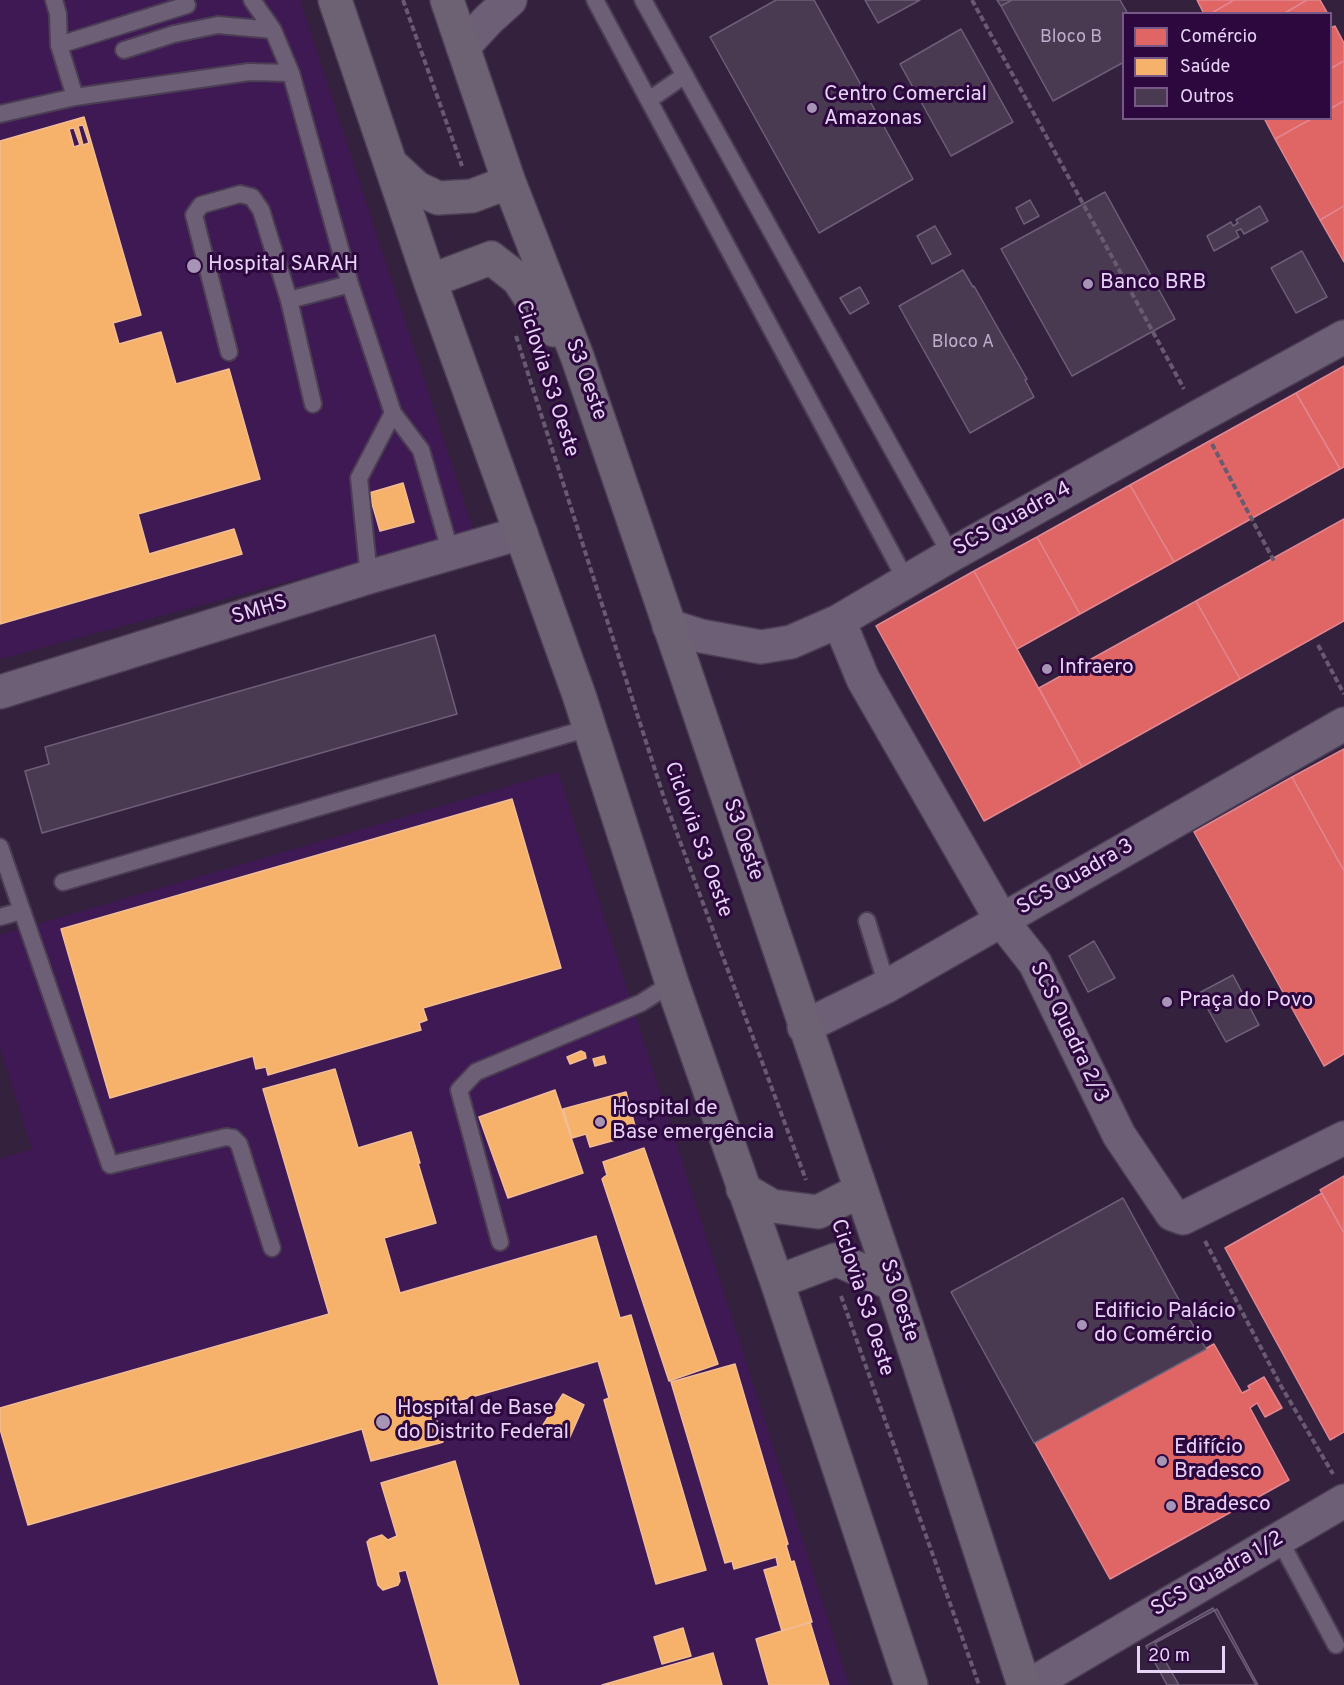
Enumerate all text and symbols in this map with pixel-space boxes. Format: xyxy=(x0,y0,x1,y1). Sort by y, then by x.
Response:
legend xyxy=(1122,12,1332,120)
text: Comércio xyxy=(1180,26,1257,49)
house number: Bloco B xyxy=(1040,27,1102,49)
text: Saúde xyxy=(1180,56,1230,79)
place label: Centro Comercial Amazonas xyxy=(824,83,987,133)
text: Outros xyxy=(1180,86,1234,109)
marker: Centro Comercial Amazonas xyxy=(805,101,819,115)
place label: Hospital SARAH xyxy=(208,253,358,279)
marker: Hospital SARAH xyxy=(185,257,203,275)
place label: Banco BRB xyxy=(1100,271,1206,297)
marker: Banco BRB xyxy=(1081,277,1095,291)
street label: Ciclovia S3 Oeste xyxy=(509,297,583,461)
house number: Bloco A xyxy=(932,332,994,354)
street label: S3 Oeste xyxy=(559,336,611,424)
street label: SCS Quadra 4 xyxy=(950,477,1076,563)
street label: SMHS xyxy=(229,591,291,631)
place label: Infraero xyxy=(1059,656,1134,682)
marker: Infraero xyxy=(1040,662,1054,676)
street label: Ciclovia S3 Oeste xyxy=(657,759,737,921)
street label: S3 Oeste xyxy=(716,796,768,884)
street label: SCS Quadra 3 xyxy=(1013,834,1139,922)
street label: SCS Quadra 2/3 xyxy=(1023,958,1113,1108)
place label: Praça do Povo xyxy=(1179,989,1313,1015)
marker: Praça do Povo xyxy=(1160,995,1174,1009)
place label: Hospital de Base emergência xyxy=(612,1097,774,1147)
marker: Hospital de Base emergência xyxy=(593,1115,607,1129)
street label: Ciclovia S3 Oeste xyxy=(824,1216,898,1380)
street label: S3 Oeste xyxy=(873,1257,923,1345)
place label: Edificio Palácio do Comércio xyxy=(1094,1300,1236,1350)
marker: Edificio Palácio do Comércio xyxy=(1075,1318,1089,1332)
place label: Hospital de Base do Distrito Federal xyxy=(397,1397,569,1447)
marker: Hospital de Base do Distrito Federal xyxy=(374,1413,392,1431)
place label: Edifício Bradesco xyxy=(1174,1436,1262,1486)
marker: Edifício Bradesco xyxy=(1155,1454,1169,1468)
place label: Bradesco xyxy=(1183,1493,1271,1519)
marker: Bradesco xyxy=(1164,1499,1178,1513)
street label: SCS Quadra 1/2 xyxy=(1147,1527,1289,1623)
scale bar xyxy=(1140,1634,1228,1672)
text: 20 m xyxy=(1148,1645,1190,1668)

